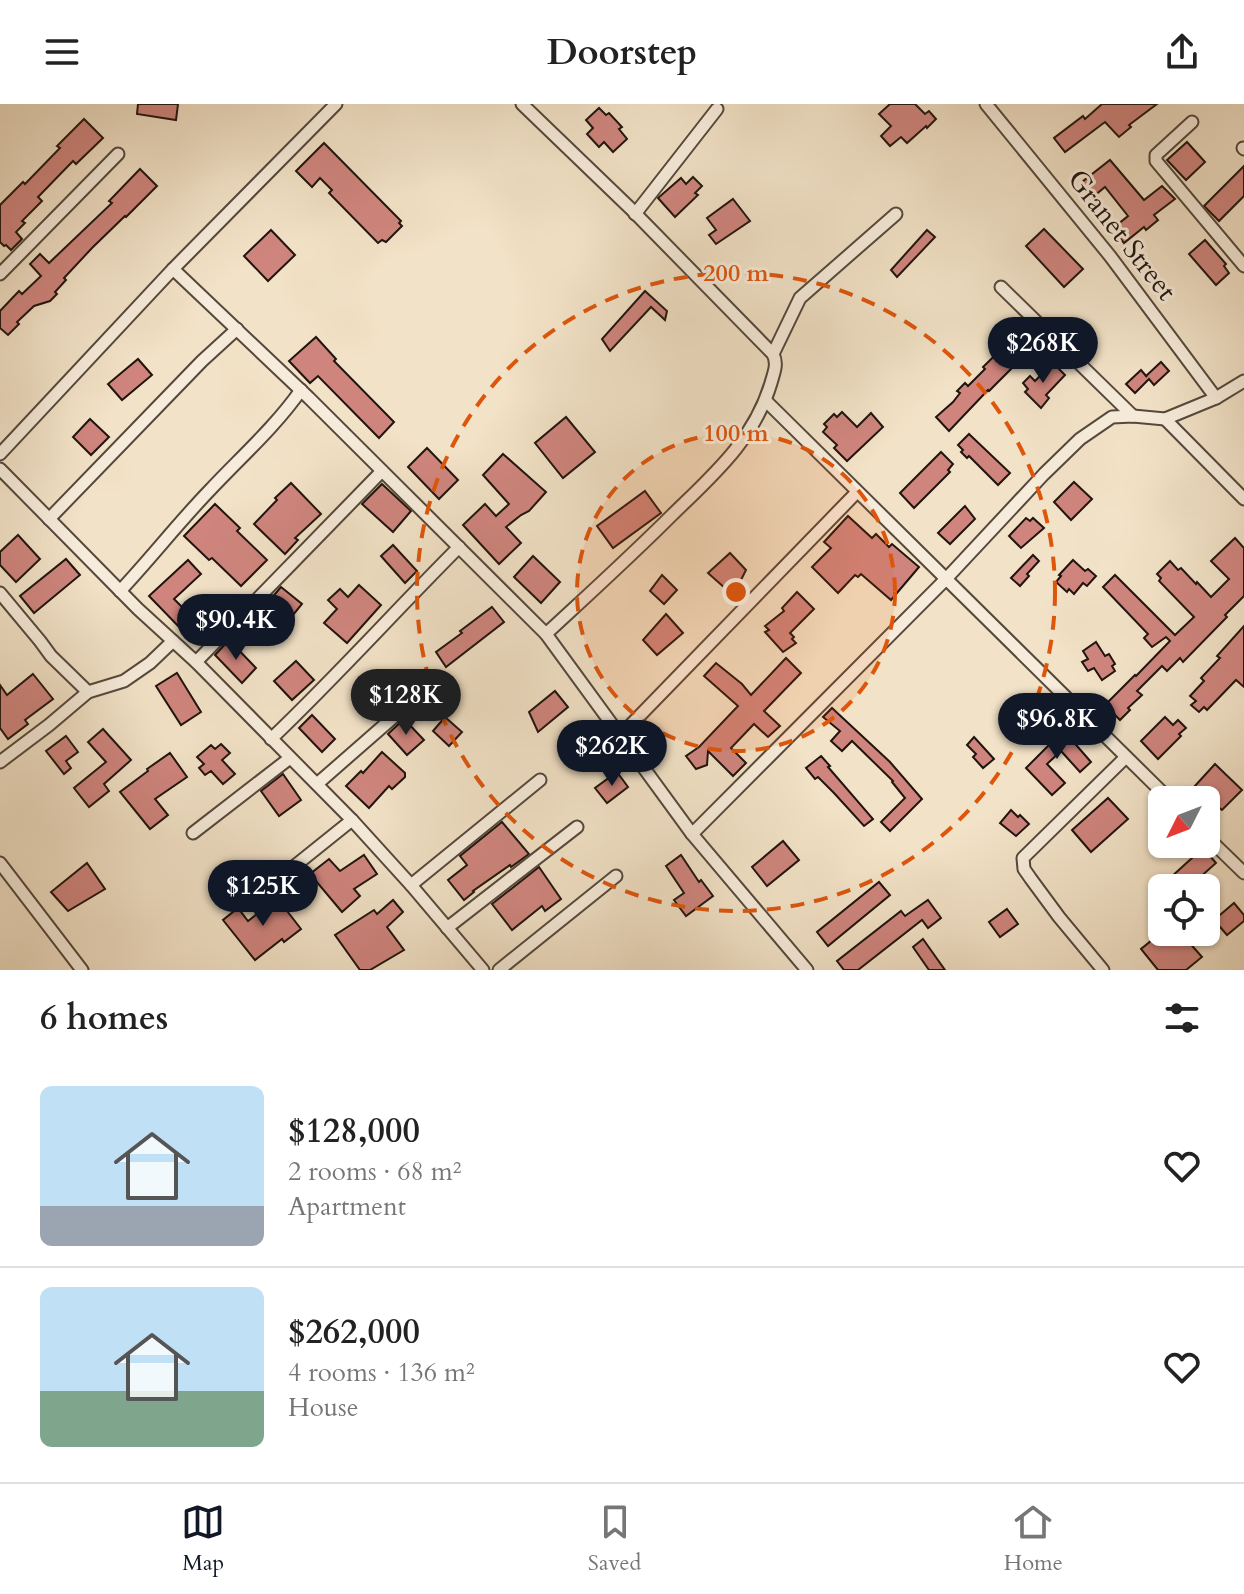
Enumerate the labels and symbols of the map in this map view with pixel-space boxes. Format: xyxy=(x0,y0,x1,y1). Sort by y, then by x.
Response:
street label: Granet Street xyxy=(1059,162,1185,309)
text: 200 m xyxy=(703,257,770,290)
pin: $268K xyxy=(987,317,1099,385)
text: 100 m xyxy=(703,417,770,450)
centre of rings xyxy=(722,578,750,606)
pin: $90.4K xyxy=(171,594,301,662)
pin: $128K xyxy=(350,669,462,737)
pin: $96.8K xyxy=(992,693,1122,761)
pin: $262K xyxy=(556,720,668,788)
north arrow xyxy=(1148,786,1220,858)
pin: $125K xyxy=(207,860,319,928)

